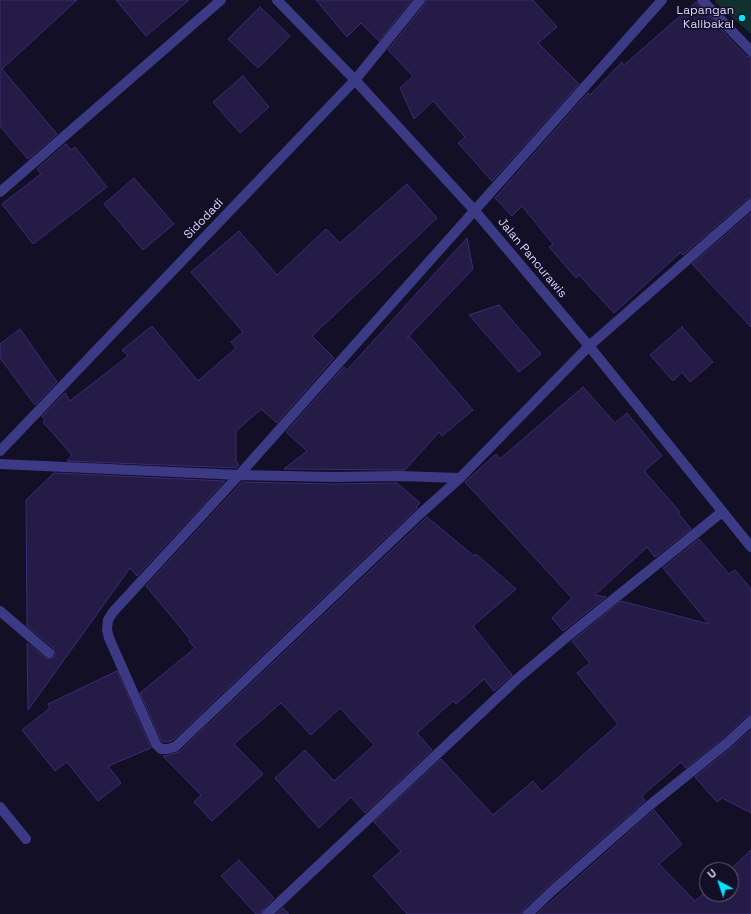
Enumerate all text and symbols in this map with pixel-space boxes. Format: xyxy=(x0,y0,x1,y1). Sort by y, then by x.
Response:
place label: Lapangan Kalibakal xyxy=(677,4,734,32)
marker: Lapangan Kalibakal xyxy=(737,13,747,23)
street label: Sidodadi xyxy=(181,196,227,242)
street label: Jalan Pancurawis xyxy=(494,215,570,301)
north arrow xyxy=(699,862,739,902)
text: U xyxy=(705,866,719,881)

